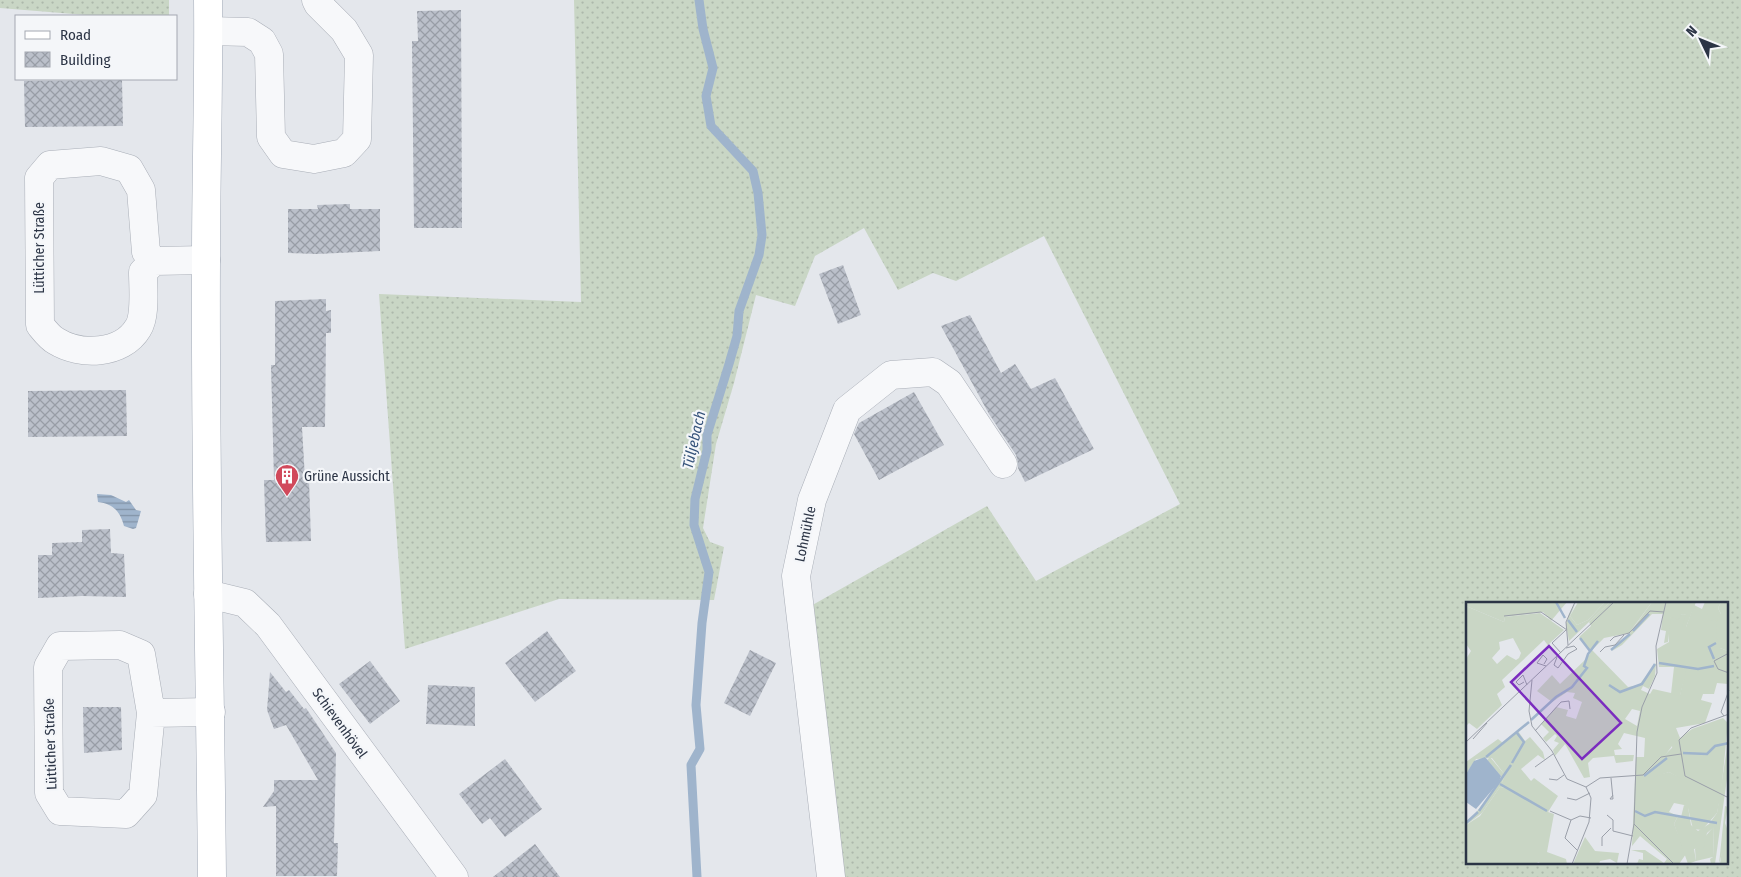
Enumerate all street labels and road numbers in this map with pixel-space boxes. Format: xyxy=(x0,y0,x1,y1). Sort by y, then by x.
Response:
street label: Lütticher Straße xyxy=(31,202,48,294)
street label: Lohmühle xyxy=(791,505,820,564)
street label: Schievenhövel xyxy=(308,685,371,762)
street label: Lütticher Straße xyxy=(40,698,61,790)

